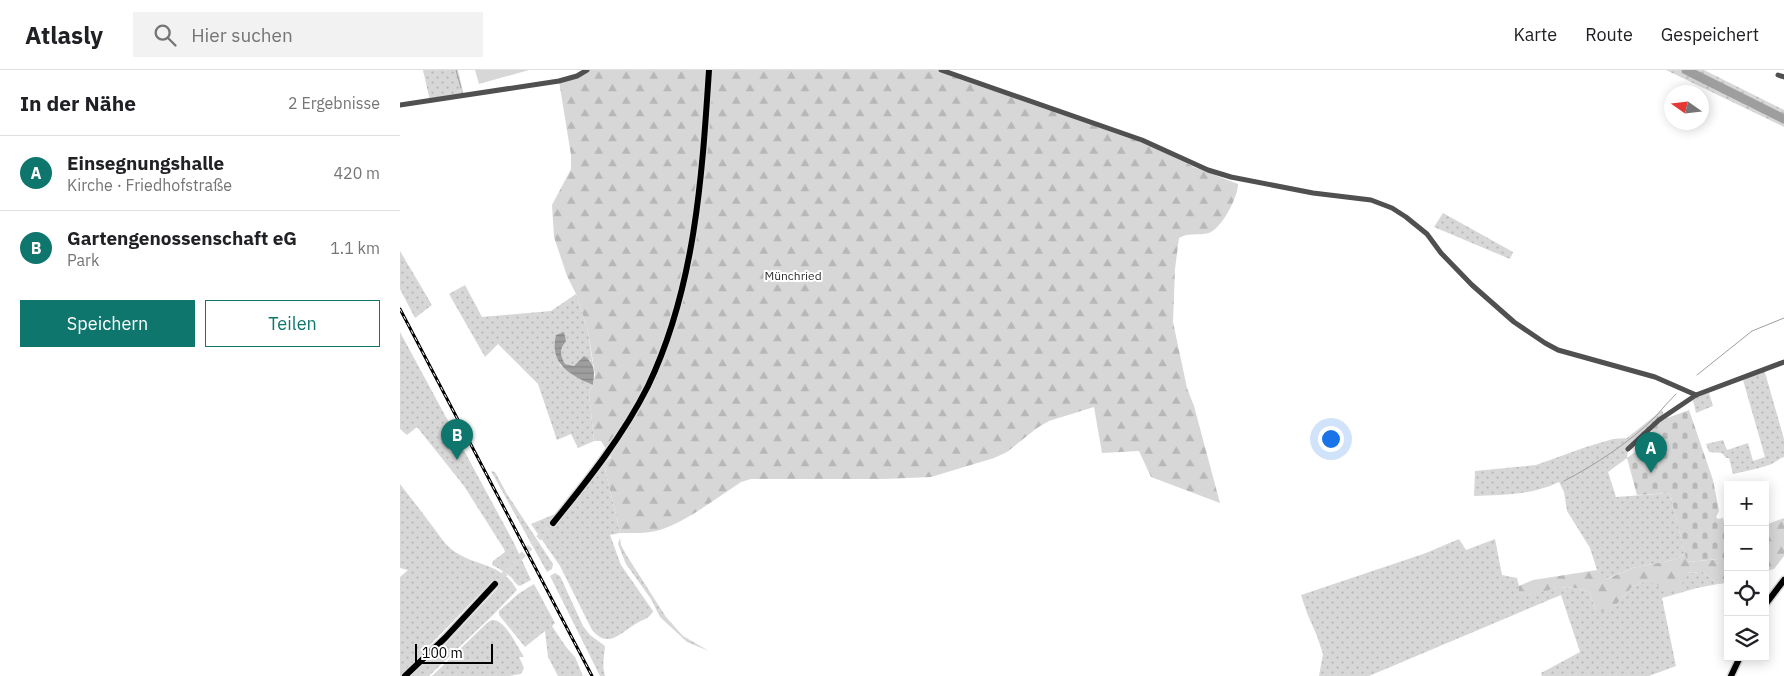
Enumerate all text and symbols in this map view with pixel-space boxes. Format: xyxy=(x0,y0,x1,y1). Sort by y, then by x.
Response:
search box xyxy=(133,12,483,57)
text: Atlasly xyxy=(25,19,103,51)
icon: search xyxy=(151,21,179,49)
text: Hier suchen xyxy=(191,23,293,47)
text: Karte xyxy=(1514,23,1557,46)
text: Route xyxy=(1585,23,1633,46)
text: Gespeichert xyxy=(1661,23,1759,46)
north arrow xyxy=(1664,85,1709,130)
text: In der Nähe xyxy=(20,89,136,117)
text: 2 Ergebnisse xyxy=(288,93,380,113)
text: Einsegnungshalle xyxy=(67,151,224,175)
text: A xyxy=(31,163,41,183)
text: 420 m xyxy=(333,163,380,183)
text: Kirche · Friedhofstraße xyxy=(67,175,232,195)
text: Gartengenossenschaft eG xyxy=(67,226,297,250)
text: B xyxy=(31,238,41,258)
text: 1.1 km xyxy=(330,238,380,258)
text: Park xyxy=(67,250,99,270)
park label: Münchried xyxy=(764,268,822,283)
button: Speichern xyxy=(20,300,195,347)
button: Teilen xyxy=(205,300,380,347)
pin: B xyxy=(441,419,473,460)
your location xyxy=(1318,426,1344,452)
pin: A xyxy=(1635,432,1667,473)
map controls xyxy=(1724,481,1769,661)
button: + xyxy=(1724,481,1769,526)
button: − xyxy=(1724,526,1769,571)
button: locate xyxy=(1724,571,1769,616)
button: layers xyxy=(1724,616,1769,661)
scale bar xyxy=(415,641,492,664)
text: 100 m xyxy=(422,644,463,662)

